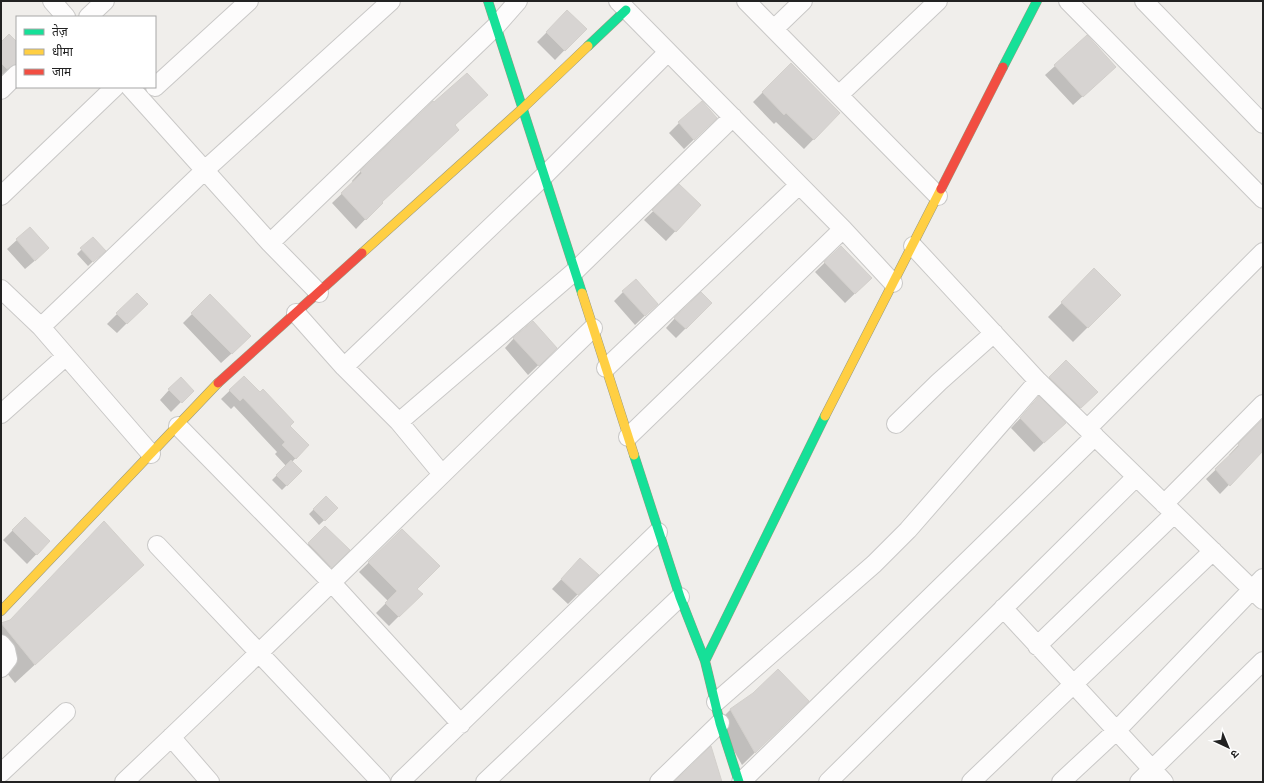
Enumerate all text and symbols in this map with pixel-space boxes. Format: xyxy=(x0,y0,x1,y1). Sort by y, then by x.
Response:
legend xyxy=(16,16,156,88)
text: तेज़ xyxy=(52,24,69,40)
text: धीमा xyxy=(52,44,74,60)
text: जाम xyxy=(52,65,72,80)
north arrow xyxy=(1208,727,1248,767)
text: उ xyxy=(1227,747,1241,761)

